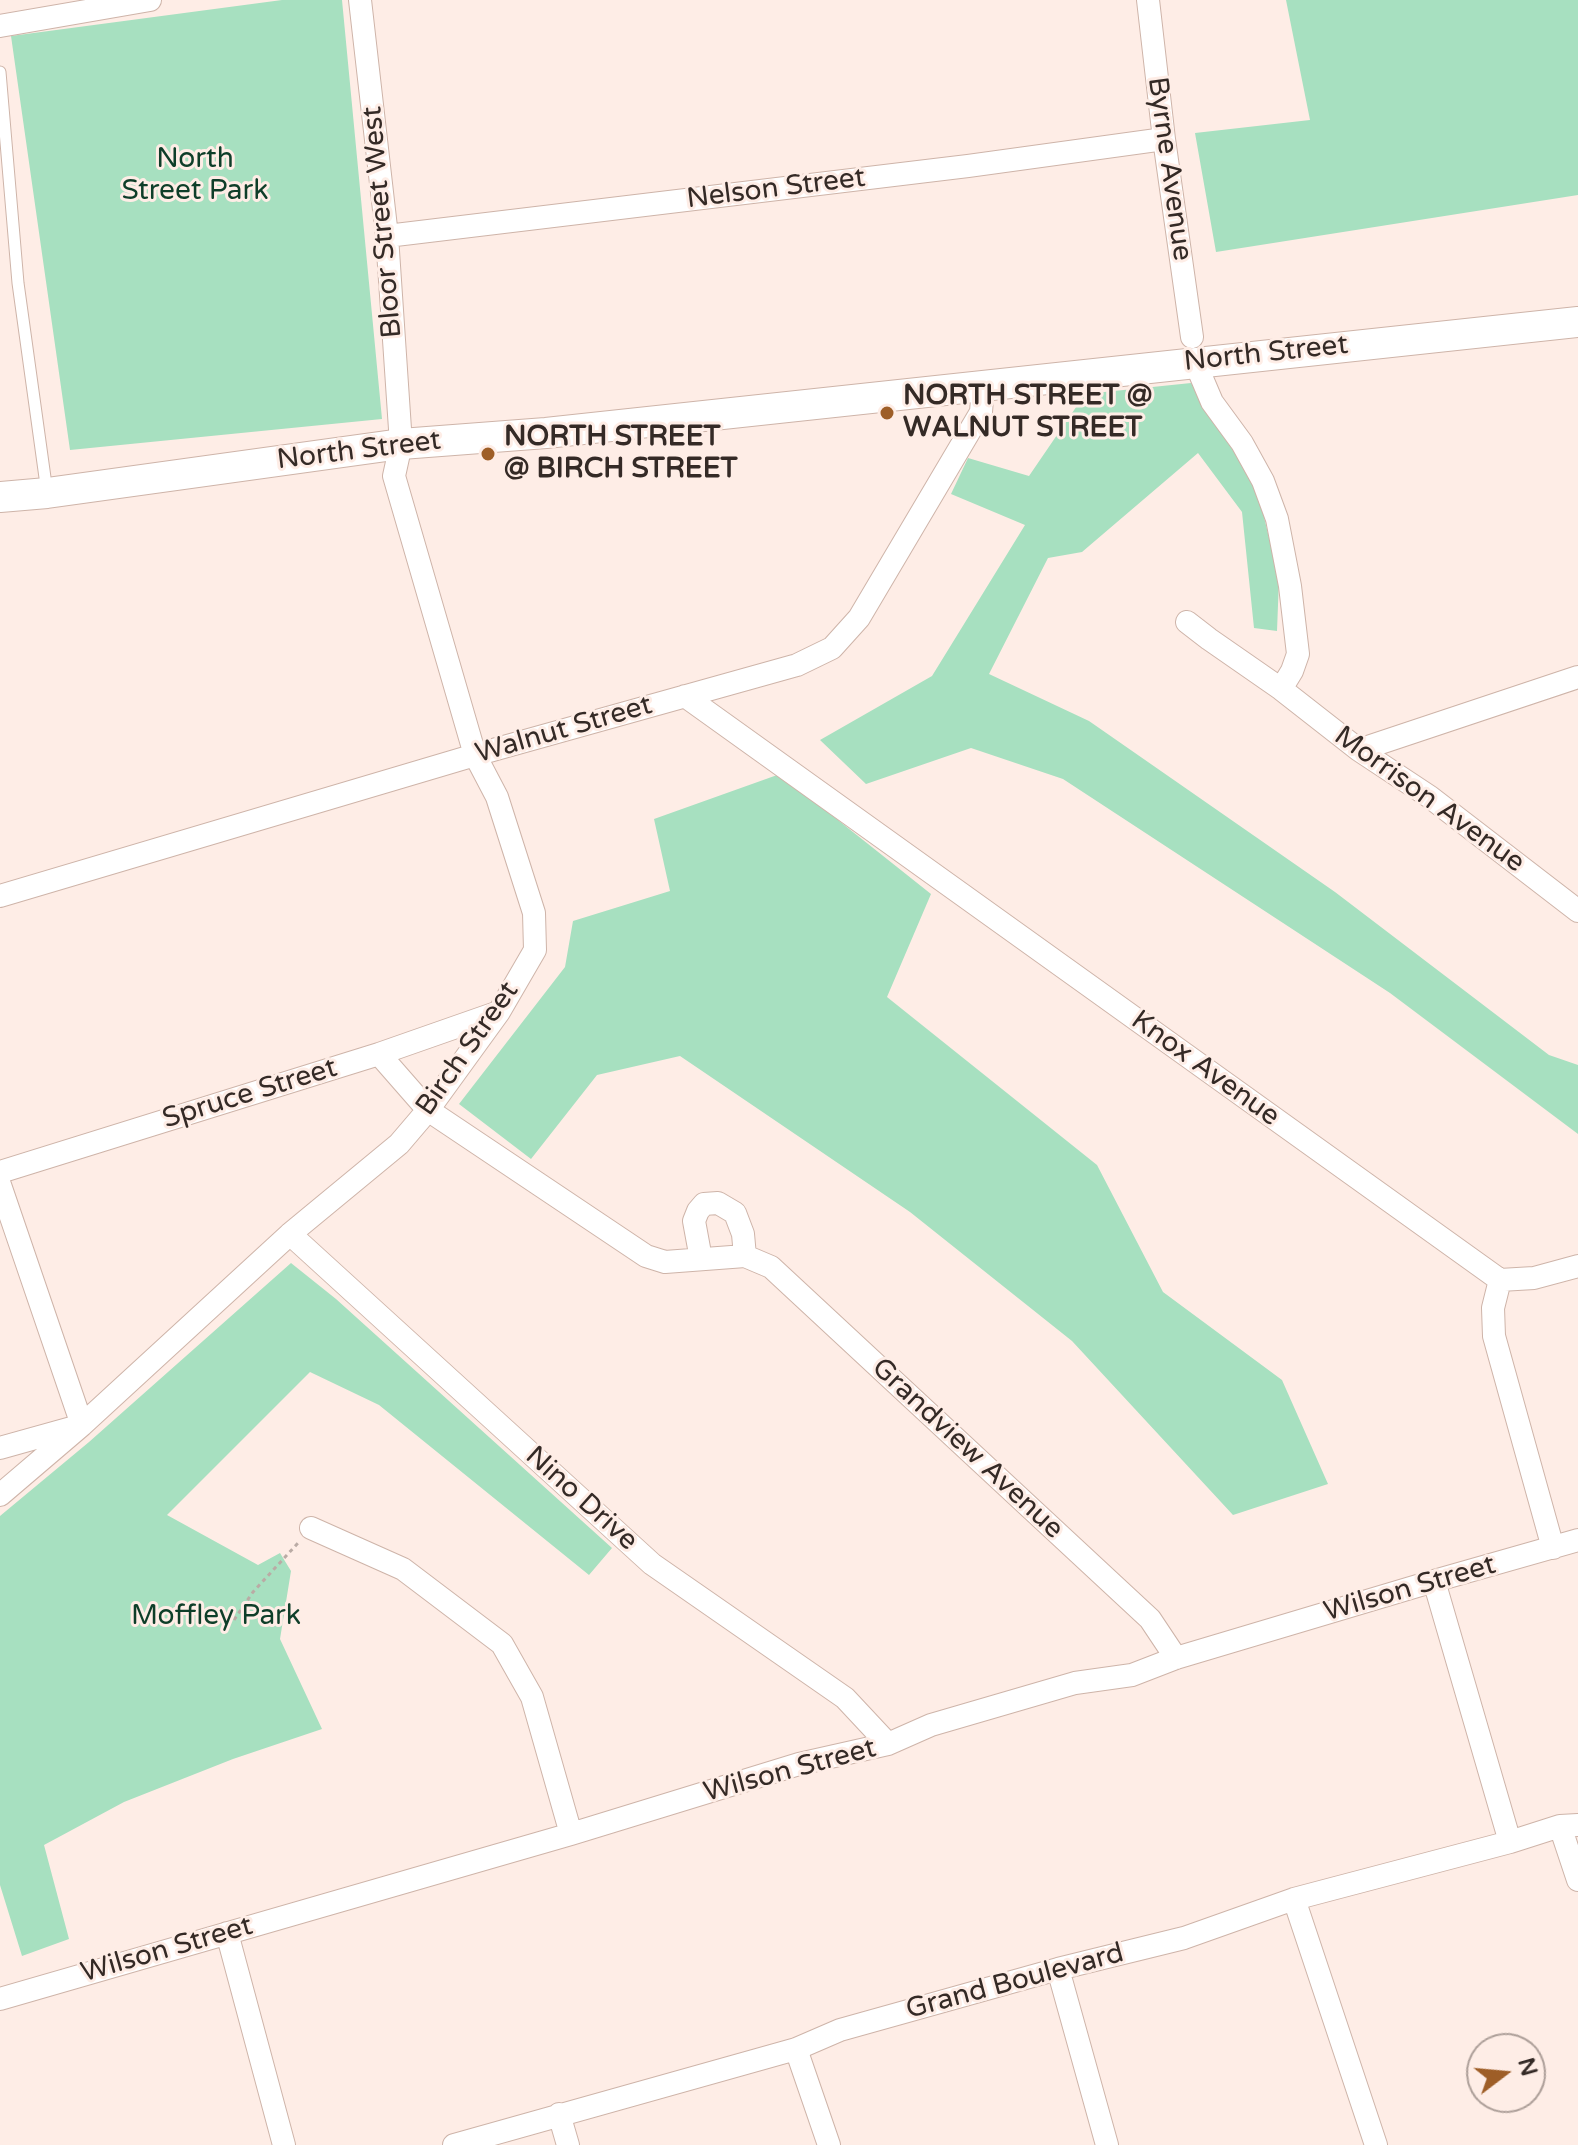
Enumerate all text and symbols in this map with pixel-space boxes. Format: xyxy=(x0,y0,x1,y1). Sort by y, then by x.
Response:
street label: Byrne Avenue xyxy=(1139,75,1199,263)
street label: Bloor Street West xyxy=(356,105,410,339)
park label: North Street Park xyxy=(121,143,269,209)
street label: Nelson Street xyxy=(685,161,867,217)
street label: North Street xyxy=(1182,329,1350,379)
place label: NORTH STREET @ WALNUT STREET xyxy=(903,380,1152,446)
marker: NORTH STREET @ WALNUT STREET xyxy=(878,404,896,422)
place label: NORTH STREET @ BIRCH STREET xyxy=(504,421,738,487)
street label: North Street xyxy=(275,424,443,478)
marker: NORTH STREET @ BIRCH STREET xyxy=(479,445,497,463)
street label: Walnut Street xyxy=(472,689,656,771)
street label: Morrison Avenue xyxy=(1327,720,1531,880)
street label: Birch Street xyxy=(410,976,526,1122)
street label: Knox Avenue xyxy=(1124,1004,1286,1134)
street label: Spruce Street xyxy=(159,1052,341,1136)
street label: Grandview Avenue xyxy=(864,1352,1070,1546)
street label: Nino Drive xyxy=(518,1440,644,1558)
street label: Wilson Street xyxy=(1320,1548,1500,1630)
park label: Moffley Park xyxy=(131,1600,301,1634)
street label: Wilson Street xyxy=(700,1732,880,1810)
street label: Wilson Street xyxy=(77,1909,257,1991)
street label: Grand Boulevard xyxy=(902,1937,1128,2027)
north arrow xyxy=(1466,2033,1546,2113)
text: N xyxy=(1512,2055,1542,2079)

